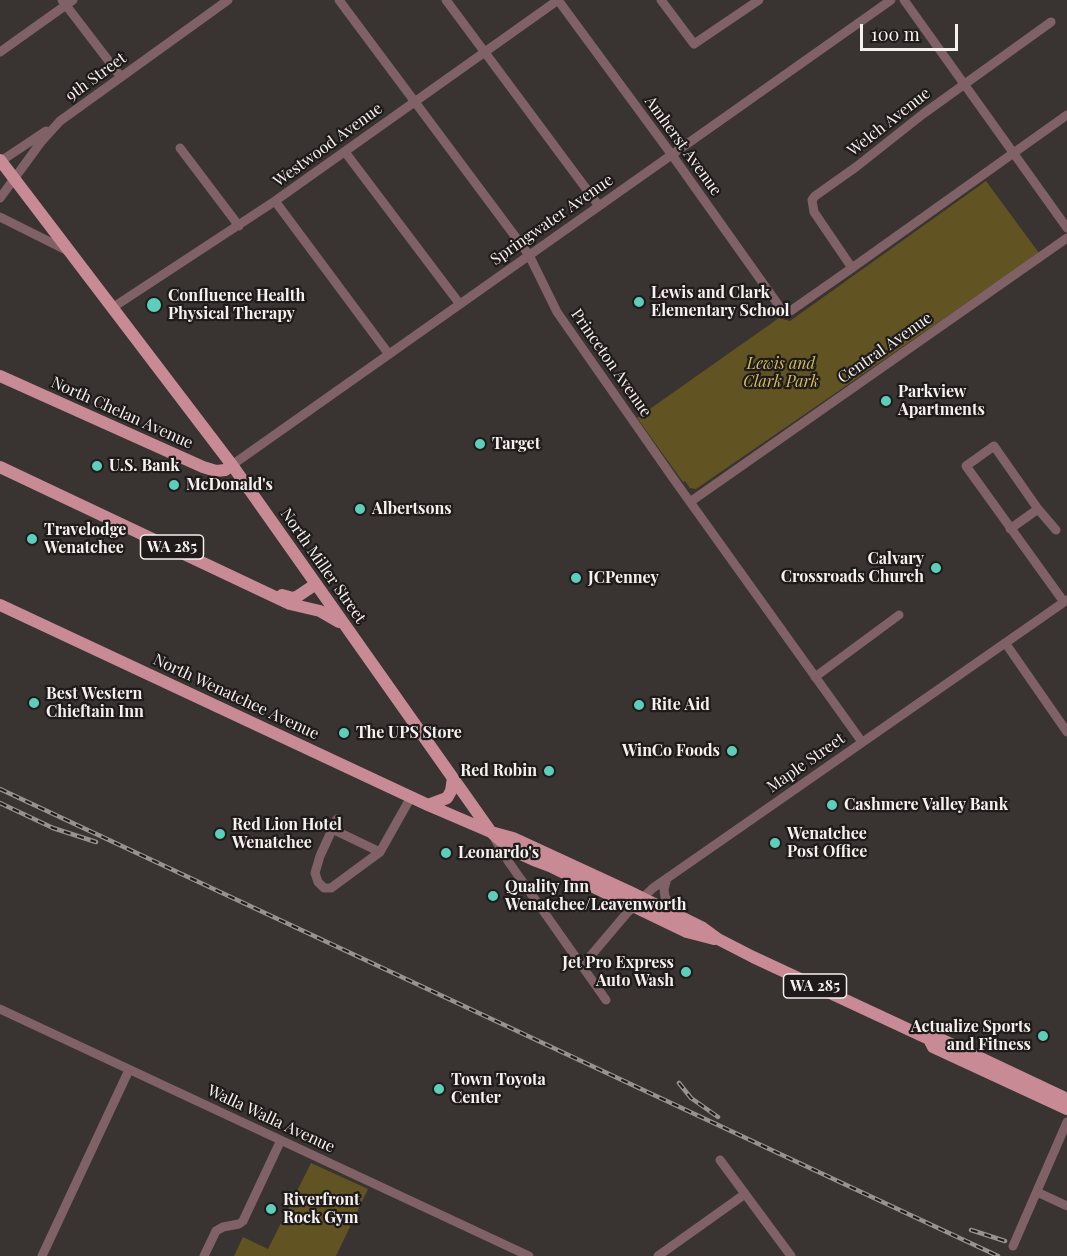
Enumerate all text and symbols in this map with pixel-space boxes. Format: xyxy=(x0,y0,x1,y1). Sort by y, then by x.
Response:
scale bar xyxy=(863,12,960,50)
text: 100 m xyxy=(871,22,920,46)
street label: 9th Street xyxy=(62,49,130,105)
street label: Welch Avenue xyxy=(844,84,934,160)
street label: Amherst Avenue xyxy=(640,92,726,200)
street label: Westwood Avenue xyxy=(270,99,386,191)
street label: Springwater Avenue xyxy=(487,170,617,270)
place label: Lewis and Clark Elementary School xyxy=(651,283,790,321)
place label: Confluence Health Physical Therapy xyxy=(168,286,305,324)
marker: Lewis and Clark Elementary School xyxy=(632,295,646,309)
marker: Confluence Health Physical Therapy xyxy=(145,296,163,314)
street label: Princeton Avenue xyxy=(567,305,655,421)
street label: Central Avenue xyxy=(834,308,936,388)
park label: Lewis and Clark Park xyxy=(743,354,819,392)
street label: North Chelan Avenue xyxy=(48,373,196,453)
place label: Parkview Apartments xyxy=(898,382,985,420)
marker: Parkview Apartments xyxy=(879,394,893,408)
place label: Target xyxy=(492,434,540,454)
marker: Target xyxy=(473,437,487,451)
place label: U.S. Bank xyxy=(109,456,180,476)
marker: U.S. Bank xyxy=(90,459,104,473)
place label: McDonald's xyxy=(186,475,273,495)
marker: McDonald's xyxy=(167,478,181,492)
place label: Albertsons xyxy=(372,499,452,519)
marker: Albertsons xyxy=(353,502,367,516)
street label: North Miller Street xyxy=(276,505,370,627)
place label: Travelodge Wenatchee xyxy=(44,520,126,558)
marker: Travelodge Wenatchee xyxy=(25,532,39,546)
road number: WA 285 xyxy=(140,535,204,559)
place label: Calvary Crossroads Church xyxy=(781,549,924,587)
marker: Calvary Crossroads Church xyxy=(929,561,943,575)
place label: JCPenney xyxy=(588,568,659,588)
marker: JCPenney xyxy=(569,571,583,585)
street label: North Wenatchee Avenue xyxy=(150,650,322,744)
place label: Best Western Chieftain Inn xyxy=(46,684,144,722)
place label: Rite Aid xyxy=(651,695,710,715)
marker: Best Western Chieftain Inn xyxy=(27,696,41,710)
marker: Rite Aid xyxy=(632,698,646,712)
place label: The UPS Store xyxy=(356,723,462,743)
marker: The UPS Store xyxy=(337,726,351,740)
street label: Maple Street xyxy=(763,729,849,797)
place label: WinCo Foods xyxy=(622,741,720,761)
marker: WinCo Foods xyxy=(725,744,739,758)
place label: Red Robin xyxy=(460,761,537,781)
marker: Red Robin xyxy=(542,764,556,778)
place label: Cashmere Valley Bank xyxy=(844,795,1008,815)
marker: Cashmere Valley Bank xyxy=(825,798,839,812)
place label: Red Lion Hotel Wenatchee xyxy=(232,815,342,853)
place label: Wenatchee Post Office xyxy=(787,824,867,862)
marker: Red Lion Hotel Wenatchee xyxy=(213,827,227,841)
marker: Wenatchee Post Office xyxy=(768,836,782,850)
place label: Leonardo's xyxy=(458,843,539,863)
marker: Leonardo's xyxy=(439,846,453,860)
place label: Quality Inn Wenatchee/Leavenworth xyxy=(505,877,686,915)
marker: Quality Inn Wenatchee/Leavenworth xyxy=(486,889,500,903)
place label: Jet Pro Express Auto Wash xyxy=(562,953,674,991)
marker: Jet Pro Express Auto Wash xyxy=(679,965,693,979)
road number: WA 285 xyxy=(784,974,846,998)
place label: Actualize Sports and Fitness xyxy=(911,1017,1031,1055)
marker: Actualize Sports and Fitness xyxy=(1036,1029,1050,1043)
place label: Town Toyota Center xyxy=(451,1070,546,1108)
street label: Walla Walla Avenue xyxy=(204,1081,338,1157)
marker: Town Toyota Center xyxy=(432,1082,446,1096)
place label: Riverfront Rock Gym xyxy=(283,1190,360,1228)
marker: Riverfront Rock Gym xyxy=(264,1202,278,1216)

